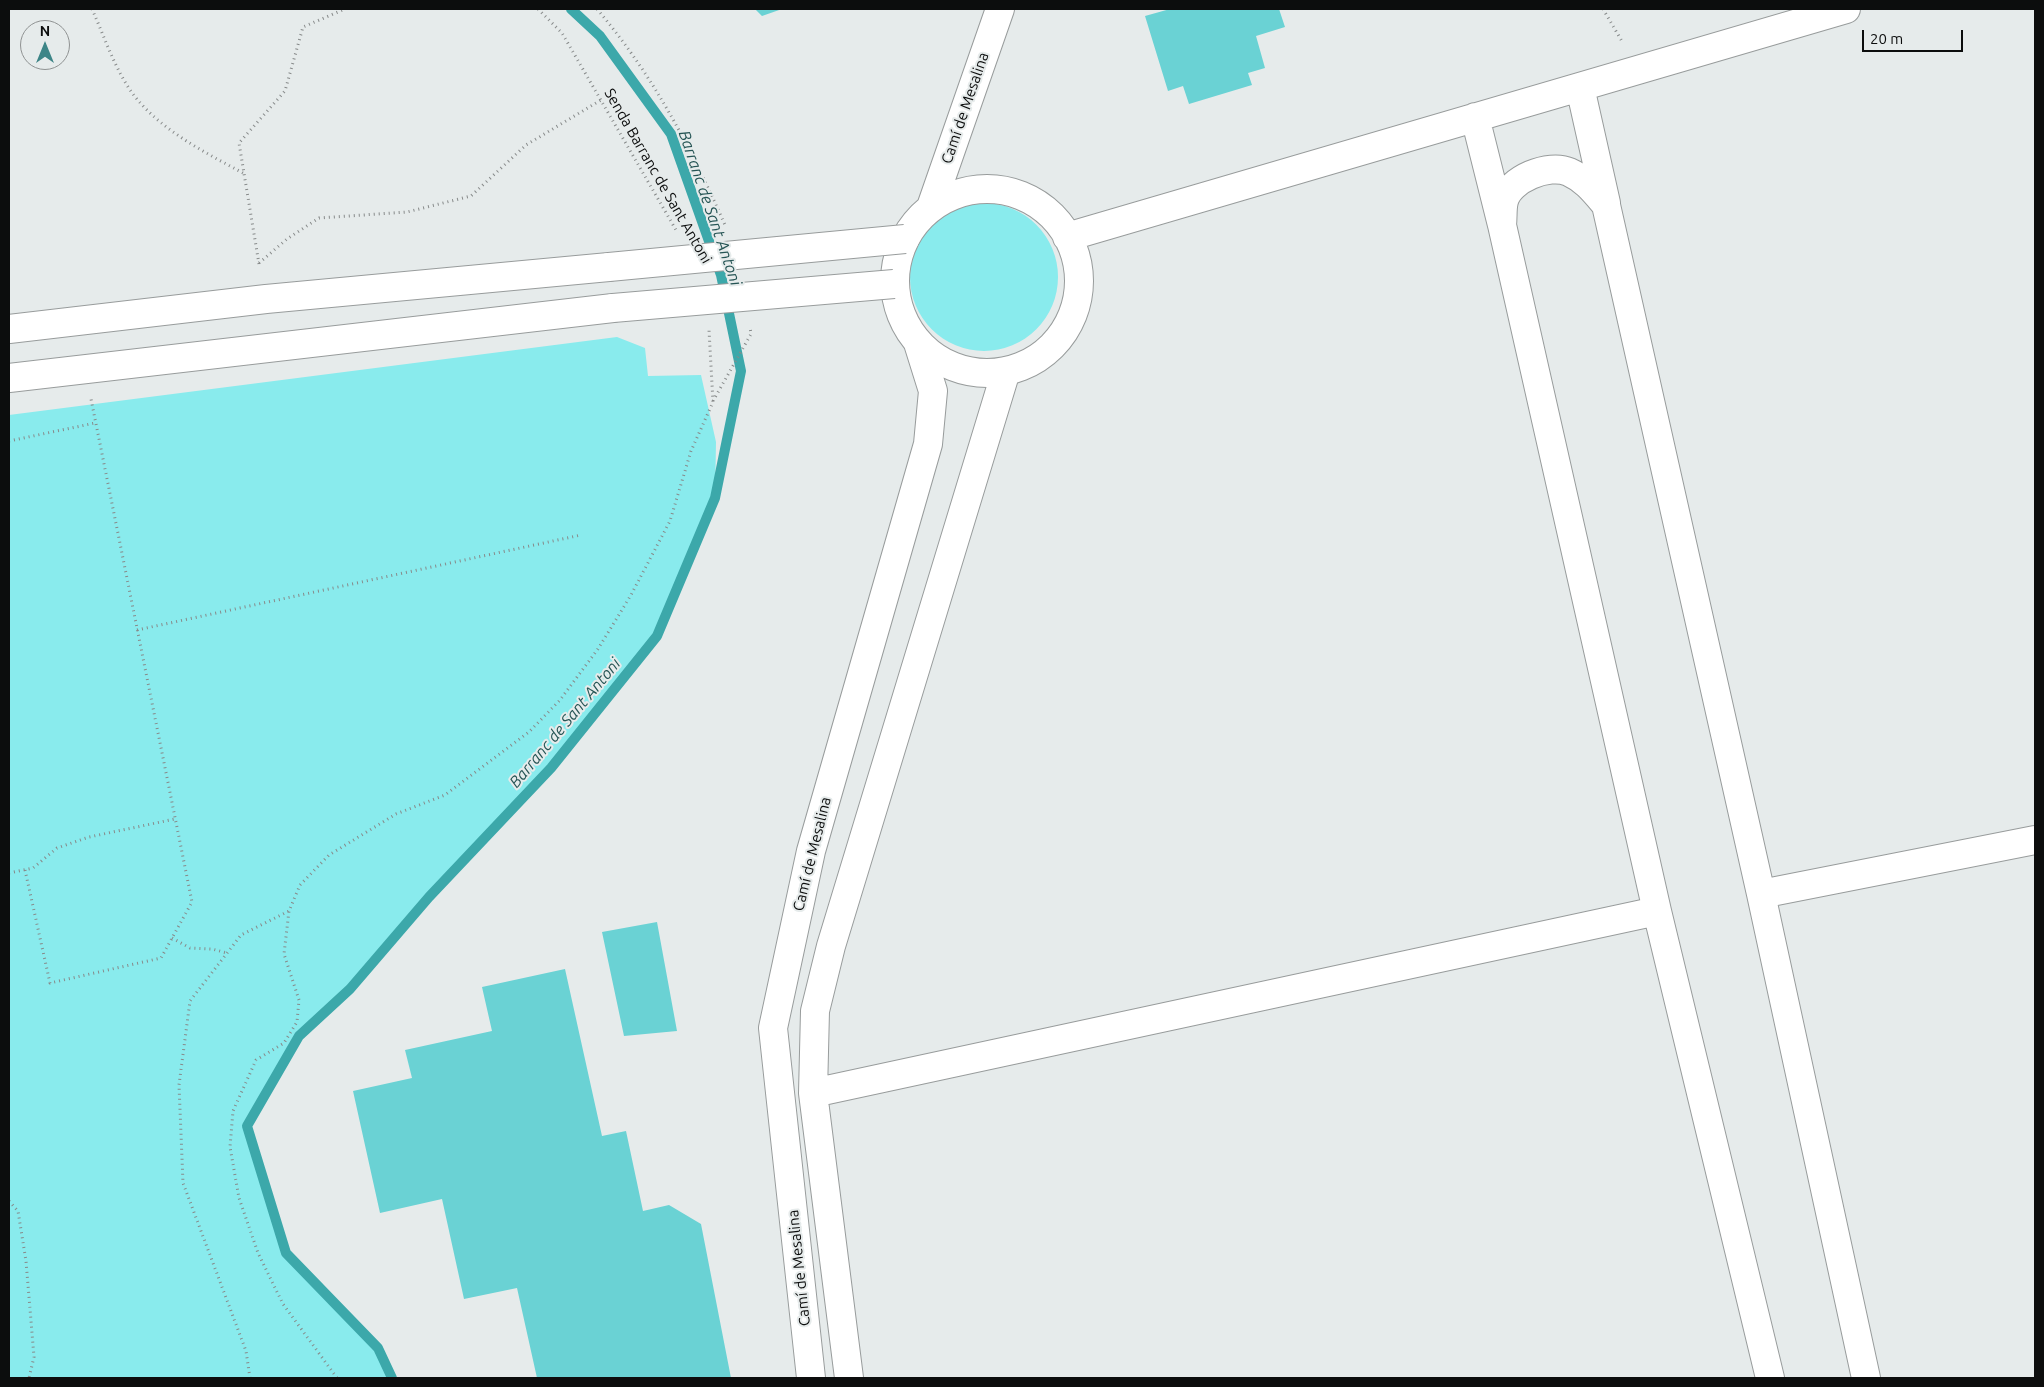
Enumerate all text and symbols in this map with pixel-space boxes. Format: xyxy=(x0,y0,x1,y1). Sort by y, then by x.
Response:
north arrow xyxy=(20,20,70,70)
scale bar xyxy=(1864,20,1965,52)
text: N xyxy=(40,23,50,39)
text: 20 m xyxy=(1870,30,1903,47)
street label: Camí de Mesalina xyxy=(937,50,993,166)
street label: Senda Barranc de Sant Antoni xyxy=(600,85,716,267)
water label: Barranc de Sant Antoni xyxy=(674,128,746,288)
water label: Barranc de Sant Antoni xyxy=(505,654,625,792)
street label: Camí de Mesalina xyxy=(789,795,835,913)
street label: Camí de Mesalina xyxy=(784,1209,814,1327)

